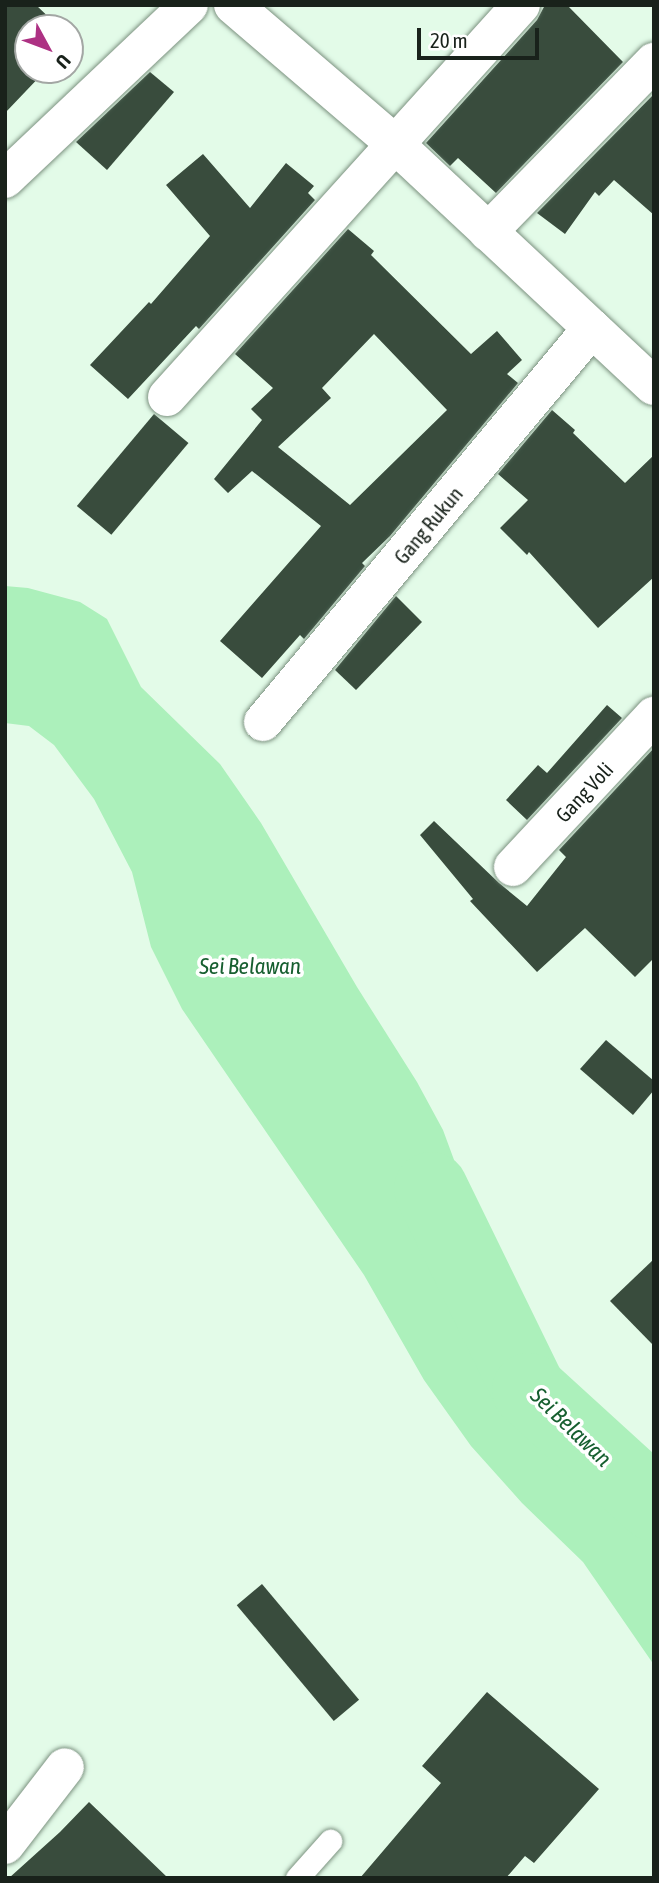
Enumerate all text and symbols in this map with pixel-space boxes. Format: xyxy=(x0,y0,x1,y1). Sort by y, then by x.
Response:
north arrow xyxy=(14,14,84,84)
scale bar xyxy=(421,14,544,58)
text: 20 m xyxy=(430,28,468,52)
text: U xyxy=(51,50,75,73)
street label: Gang Rukun xyxy=(388,481,468,569)
street label: Gang Voli xyxy=(550,757,618,827)
water label: Sei Belawan xyxy=(199,952,301,980)
water label: Sei Belawan xyxy=(525,1382,617,1472)

